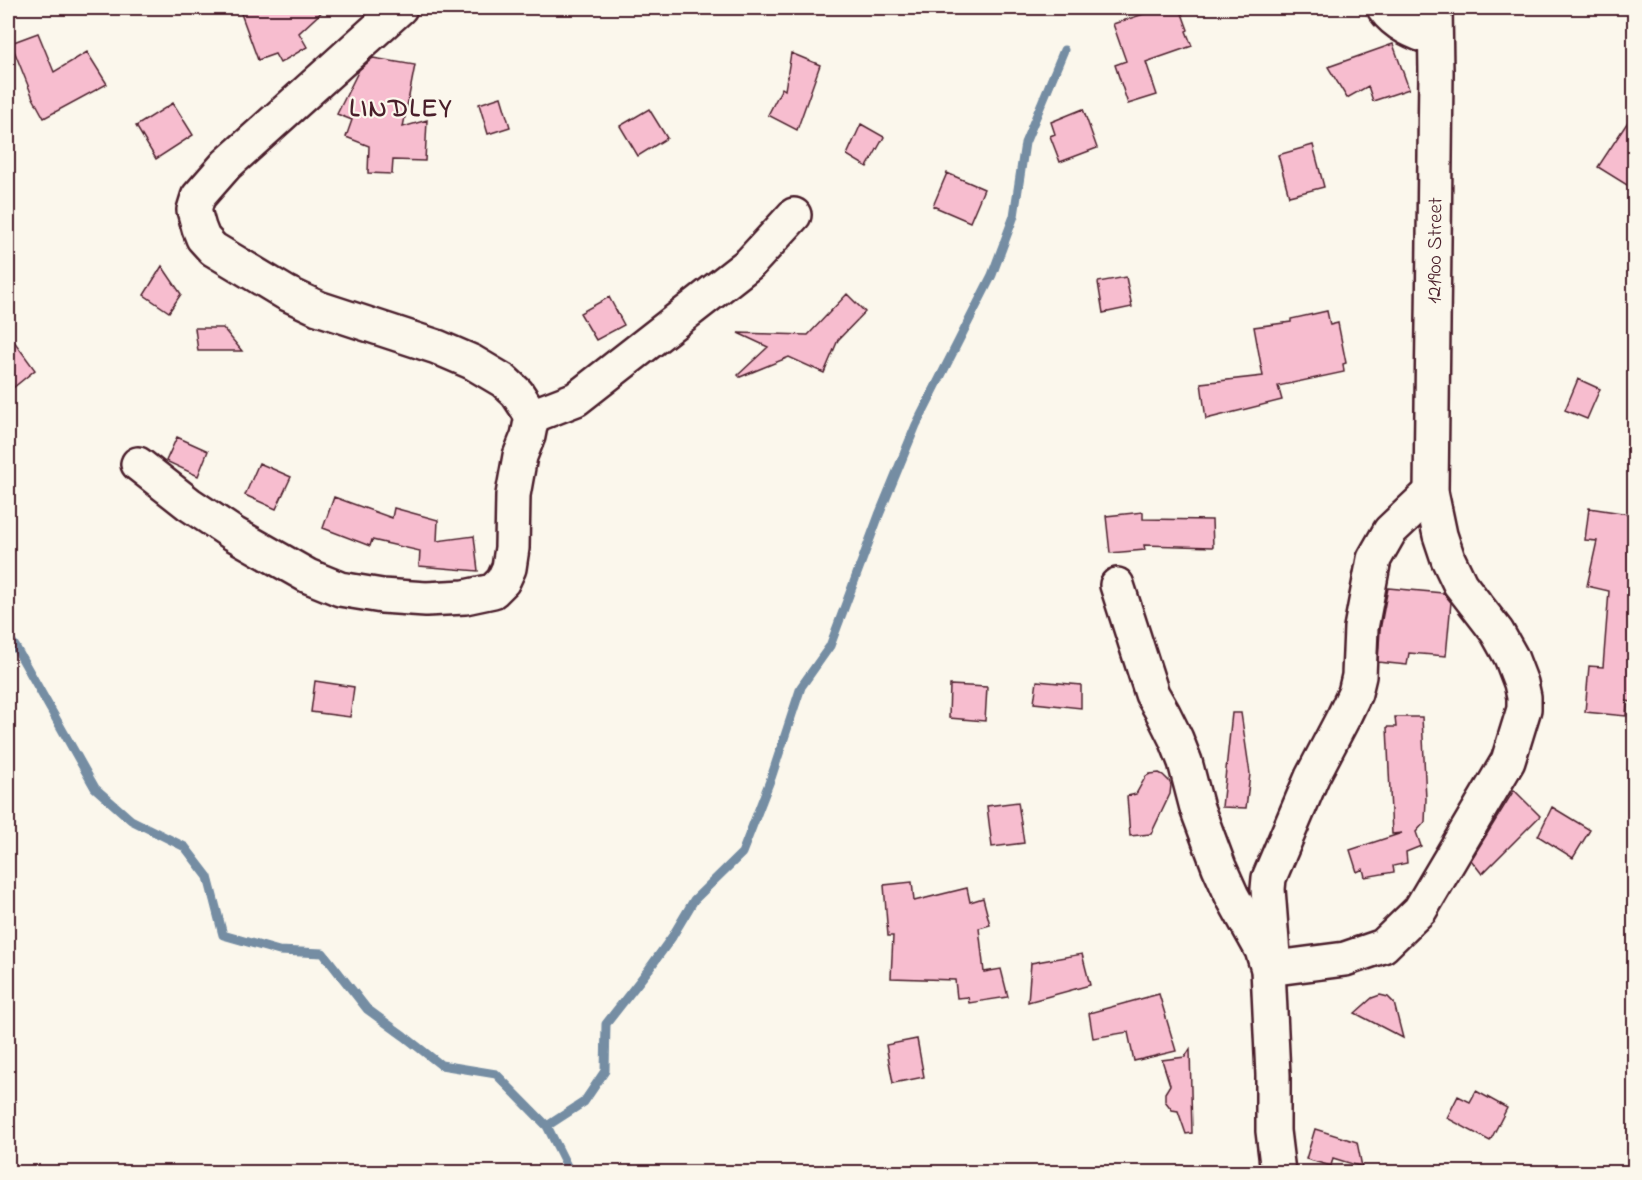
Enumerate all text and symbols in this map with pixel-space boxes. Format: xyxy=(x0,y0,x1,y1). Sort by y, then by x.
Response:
district label: LINDLEY xyxy=(349,90,453,129)
street label: 121900 Street xyxy=(1420,197,1452,304)

